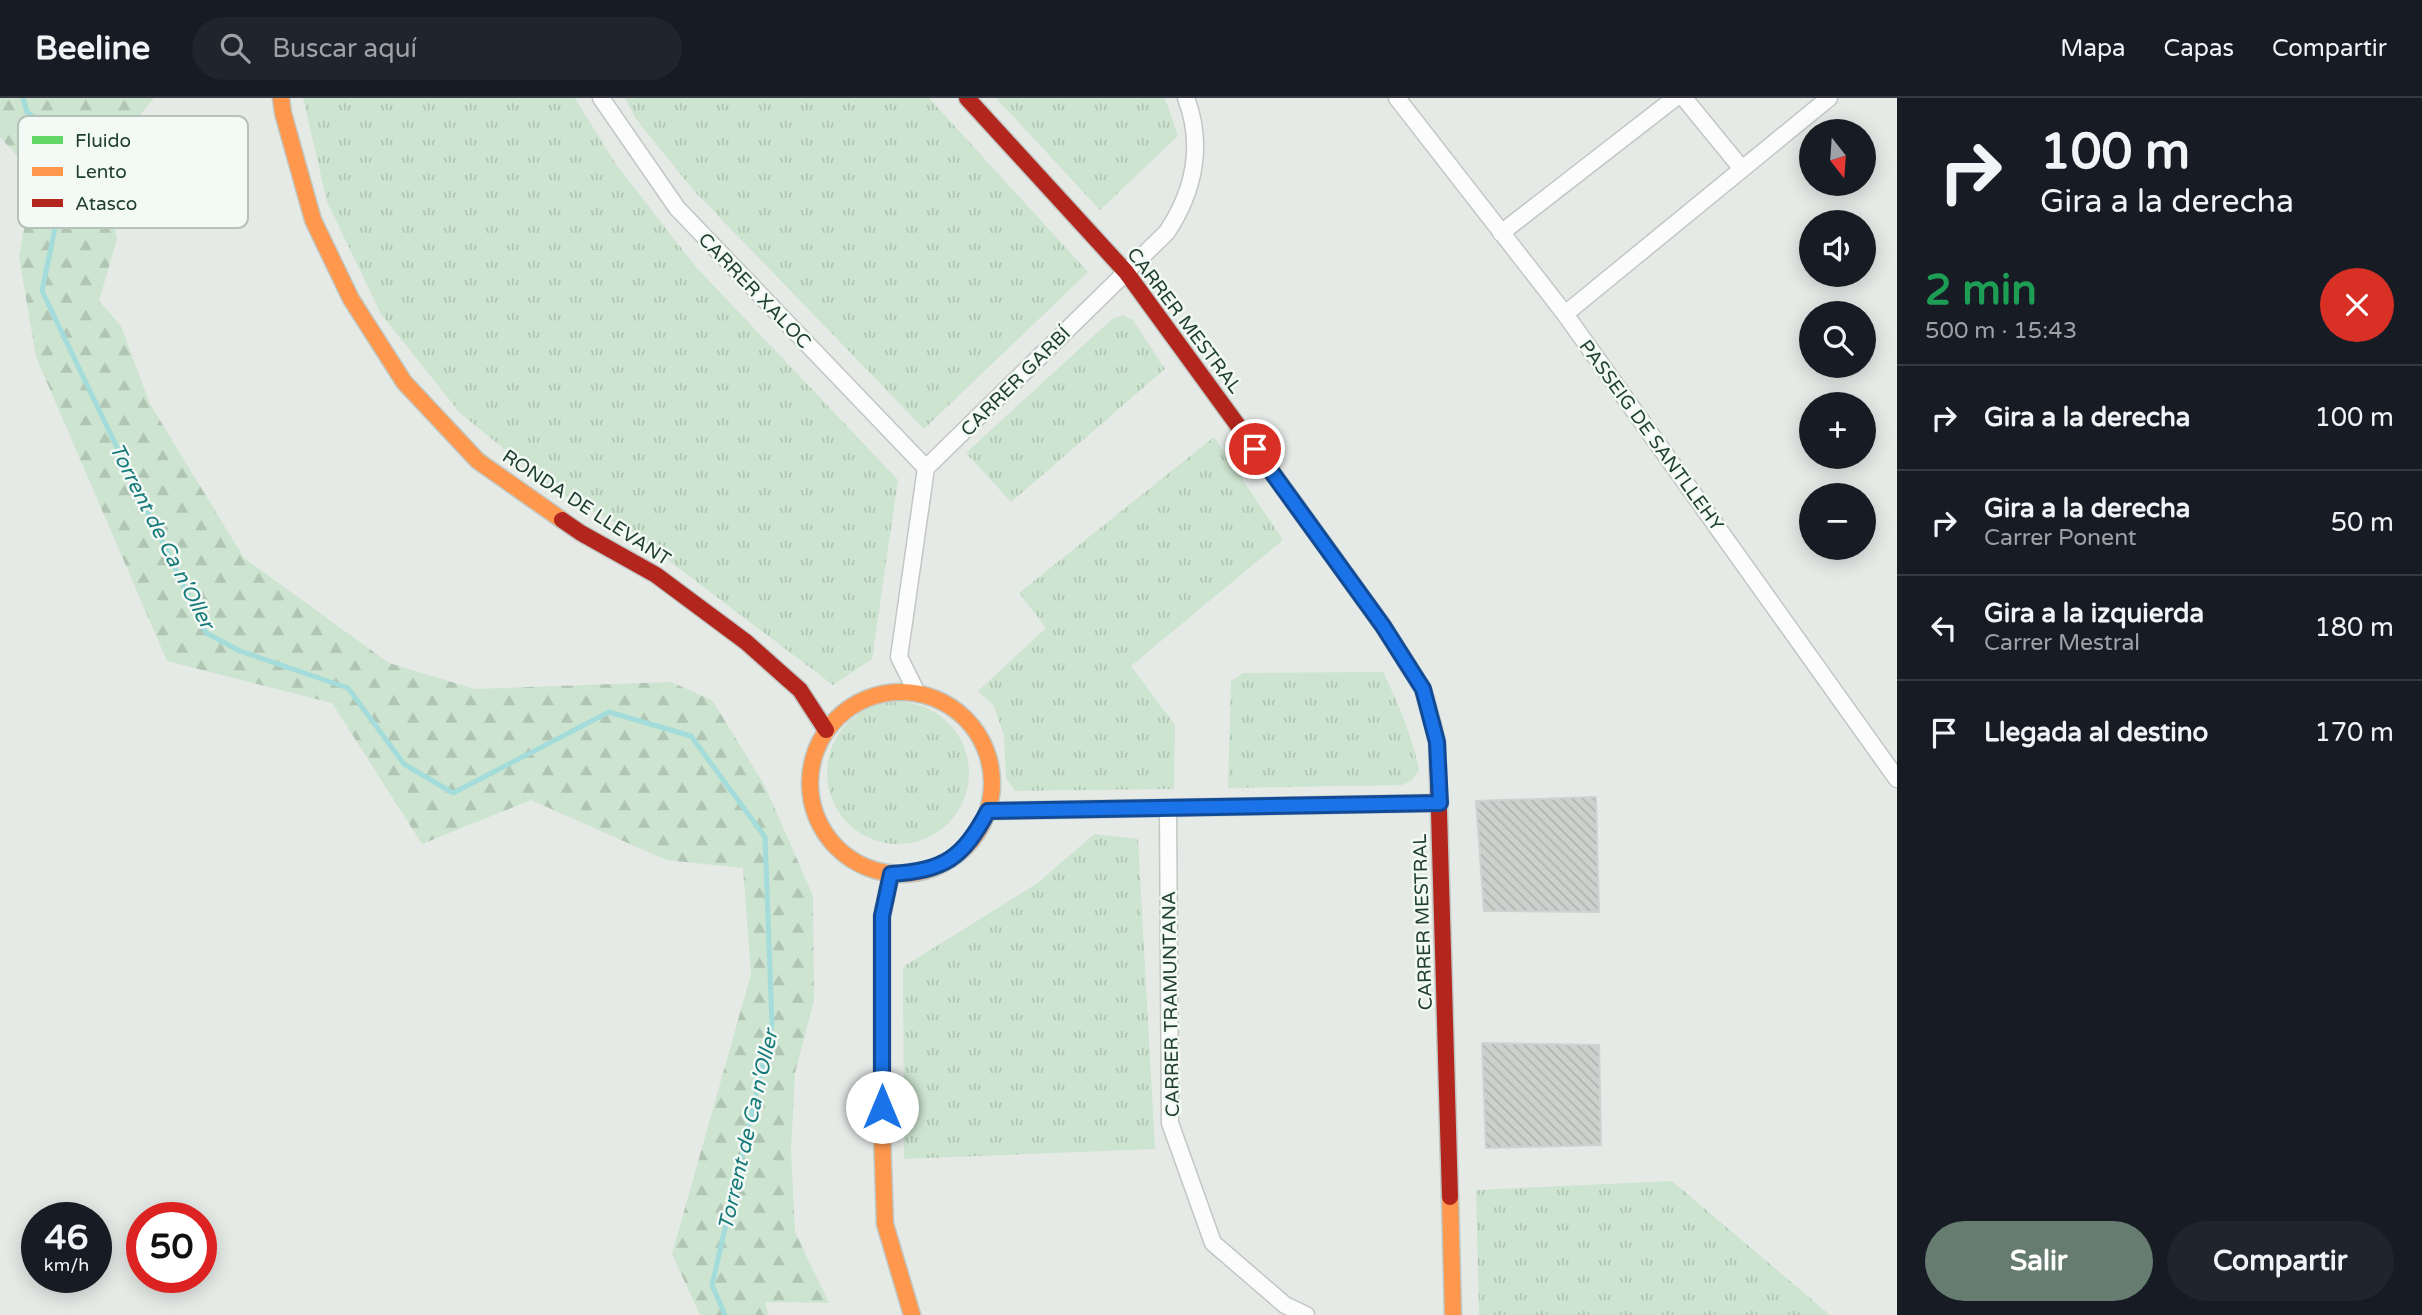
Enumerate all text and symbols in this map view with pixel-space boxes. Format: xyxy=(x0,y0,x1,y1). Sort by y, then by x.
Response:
search box xyxy=(192,17,682,80)
text: Beeline xyxy=(35,29,150,68)
icon: search xyxy=(216,29,254,67)
text: Buscar aquí xyxy=(272,33,417,64)
text: Mapa xyxy=(2060,34,2126,63)
text: Capas xyxy=(2164,34,2234,63)
text: Compartir xyxy=(2272,34,2387,63)
legend xyxy=(18,116,248,228)
north arrow xyxy=(1799,119,1876,196)
map controls xyxy=(1799,119,1876,560)
text: 100 m xyxy=(2040,123,2190,182)
icon: right xyxy=(1925,126,2016,217)
text: Fluido xyxy=(75,130,131,152)
text: Lento xyxy=(75,161,127,183)
text: Gira a la derecha xyxy=(2040,183,2294,221)
text: Atasco xyxy=(75,193,137,215)
button: sound xyxy=(1799,210,1876,287)
street label: CARRER XALOC xyxy=(694,228,815,353)
street label: CARRER MESTRAL xyxy=(1122,243,1246,398)
text: 2 min xyxy=(1925,265,2037,316)
button: close xyxy=(2320,268,2394,342)
button: search xyxy=(1799,301,1876,378)
text: 500 m · 15:43 xyxy=(1925,317,2077,345)
street label: CARRER GARBÍ xyxy=(956,322,1075,441)
street label: PASSEIG DE SANTLLEHY xyxy=(1574,336,1728,535)
button: + xyxy=(1799,392,1876,469)
icon: right xyxy=(1925,399,1963,437)
text: Gira a la derecha xyxy=(1984,402,2190,433)
text: 100 m xyxy=(2314,402,2394,433)
pin xyxy=(1225,419,1285,479)
icon: arrive xyxy=(1236,430,1274,468)
water label: Torrent de Ca n'Oller xyxy=(104,439,221,636)
street label: RONDA DE LLEVANT xyxy=(498,445,675,571)
button: − xyxy=(1799,483,1876,560)
text: Gira a la derecha xyxy=(1984,493,2190,524)
icon: right xyxy=(1925,504,1963,542)
text: 50 m xyxy=(2331,507,2394,538)
text: Carrer Ponent xyxy=(1984,524,2137,552)
text: Gira a la izquierda xyxy=(1984,598,2204,629)
icon: left xyxy=(1925,609,1963,647)
text: 180 m xyxy=(2314,612,2394,643)
text: Carrer Mestral xyxy=(1984,629,2140,657)
icon: arrive xyxy=(1925,714,1963,752)
text: Llegada al destino xyxy=(1984,717,2208,748)
text: 170 m xyxy=(2314,717,2394,748)
street label: CARRER MESTRAL xyxy=(1409,833,1437,1011)
street label: CARRER TRAMUNTANA xyxy=(1158,891,1184,1117)
water label: Torrent de Ca n'Oller xyxy=(713,1025,784,1233)
position arrow xyxy=(845,1070,919,1144)
speed limit sign: 50 xyxy=(126,1202,217,1293)
text: 46 xyxy=(45,1217,88,1259)
button: Salir xyxy=(1925,1221,2153,1301)
button: Compartir xyxy=(2167,1221,2394,1301)
text: km/h xyxy=(44,1254,89,1276)

